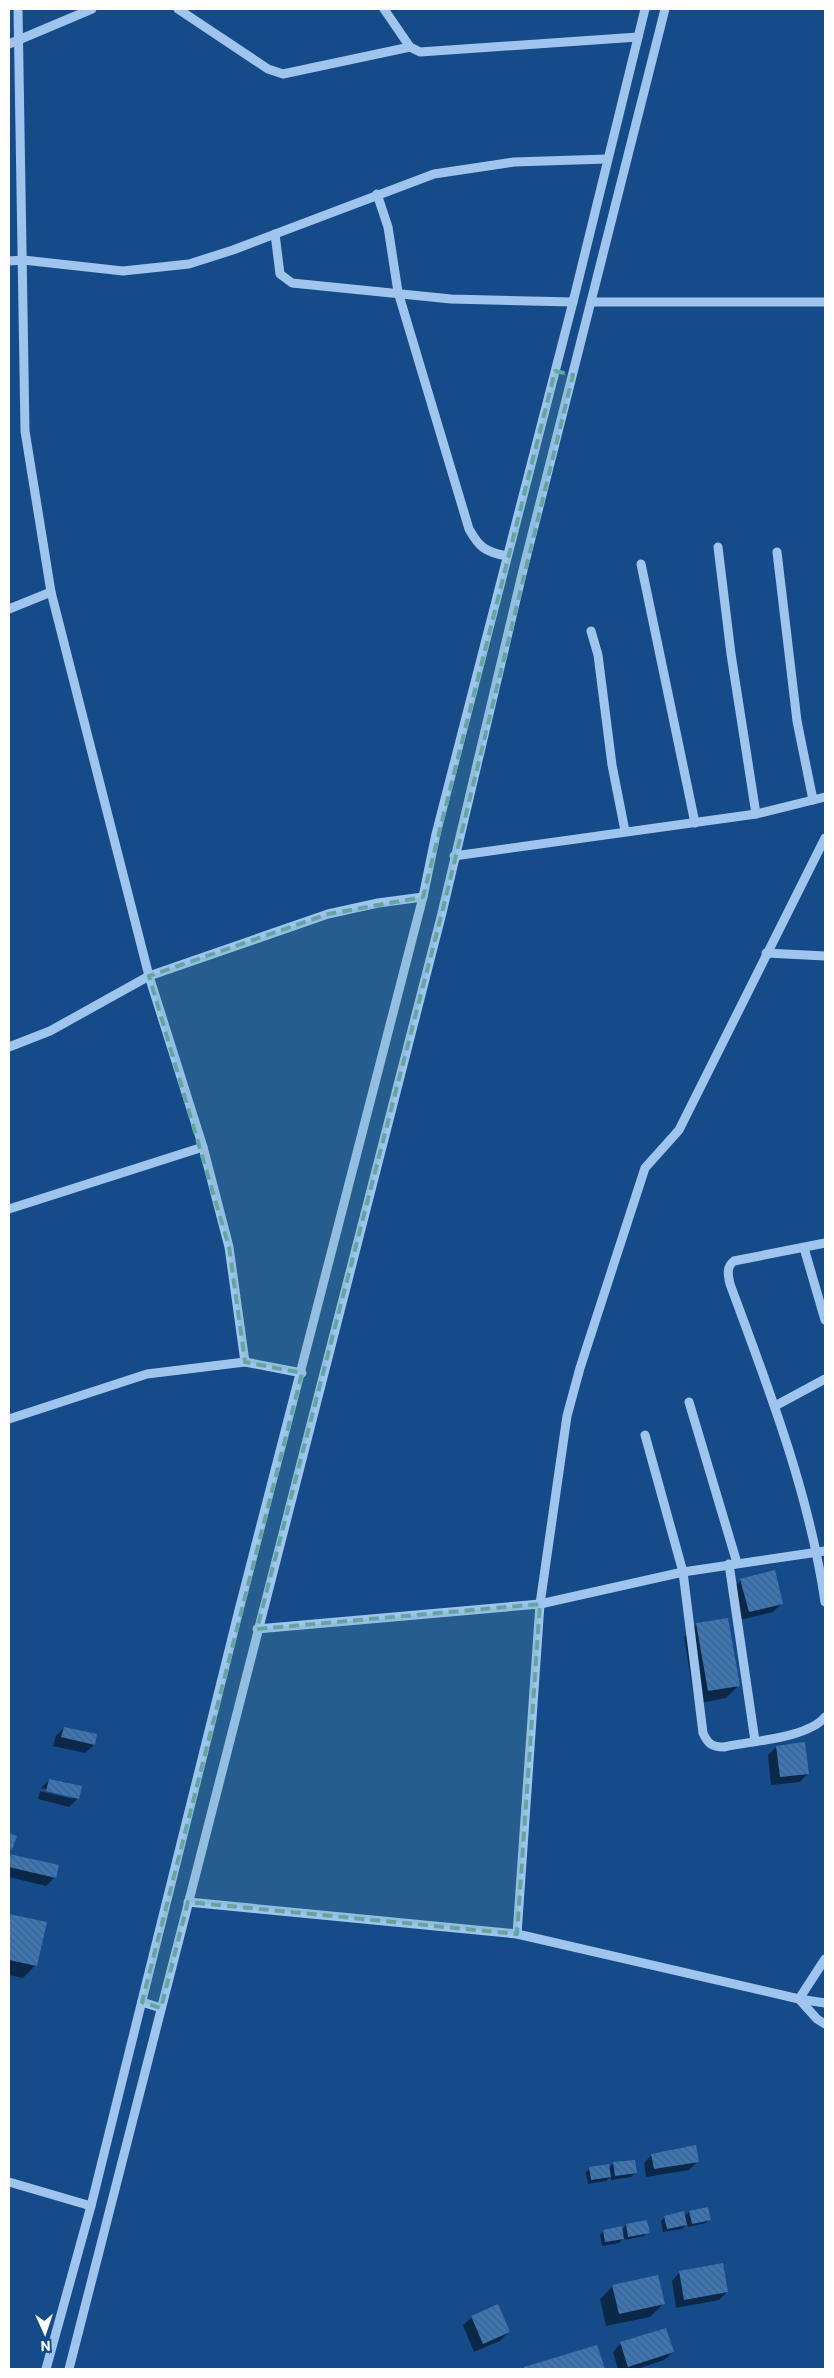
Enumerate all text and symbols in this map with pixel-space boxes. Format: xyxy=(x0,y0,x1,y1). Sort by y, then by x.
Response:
north arrow xyxy=(20,2308,70,2358)
text: N xyxy=(40,2338,51,2354)

